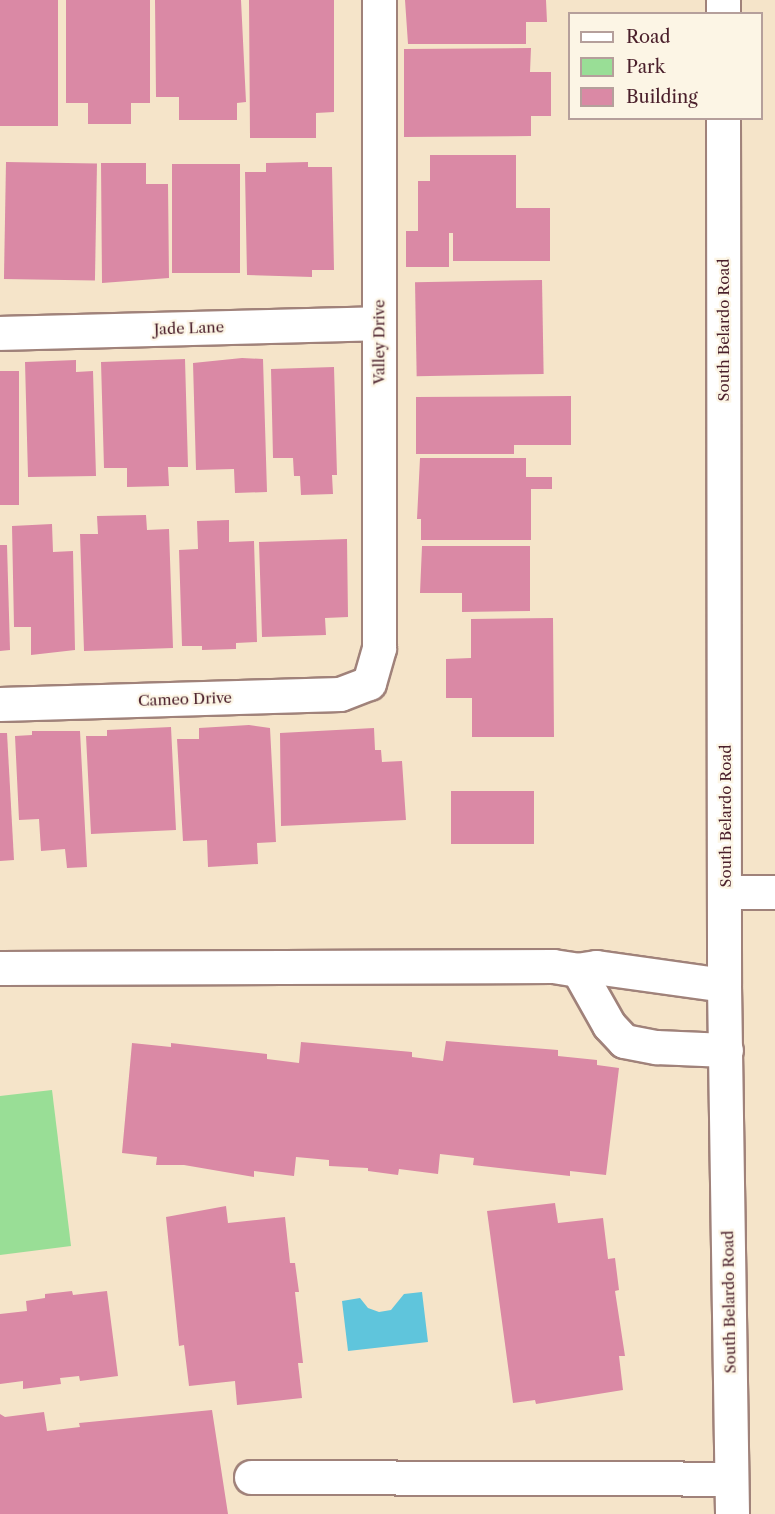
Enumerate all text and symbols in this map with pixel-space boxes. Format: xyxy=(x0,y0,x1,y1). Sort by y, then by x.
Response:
legend xyxy=(568,12,763,120)
text: Road xyxy=(626,26,671,48)
text: Park xyxy=(626,56,665,78)
text: Building xyxy=(626,86,698,108)
street label: South Belardo Road xyxy=(715,259,733,401)
street label: Valley Drive xyxy=(370,299,388,385)
street label: Jade Lane xyxy=(154,318,224,338)
street label: Cameo Drive xyxy=(138,688,232,710)
street label: South Belardo Road xyxy=(717,745,735,887)
street label: South Belardo Road xyxy=(719,1230,739,1374)

